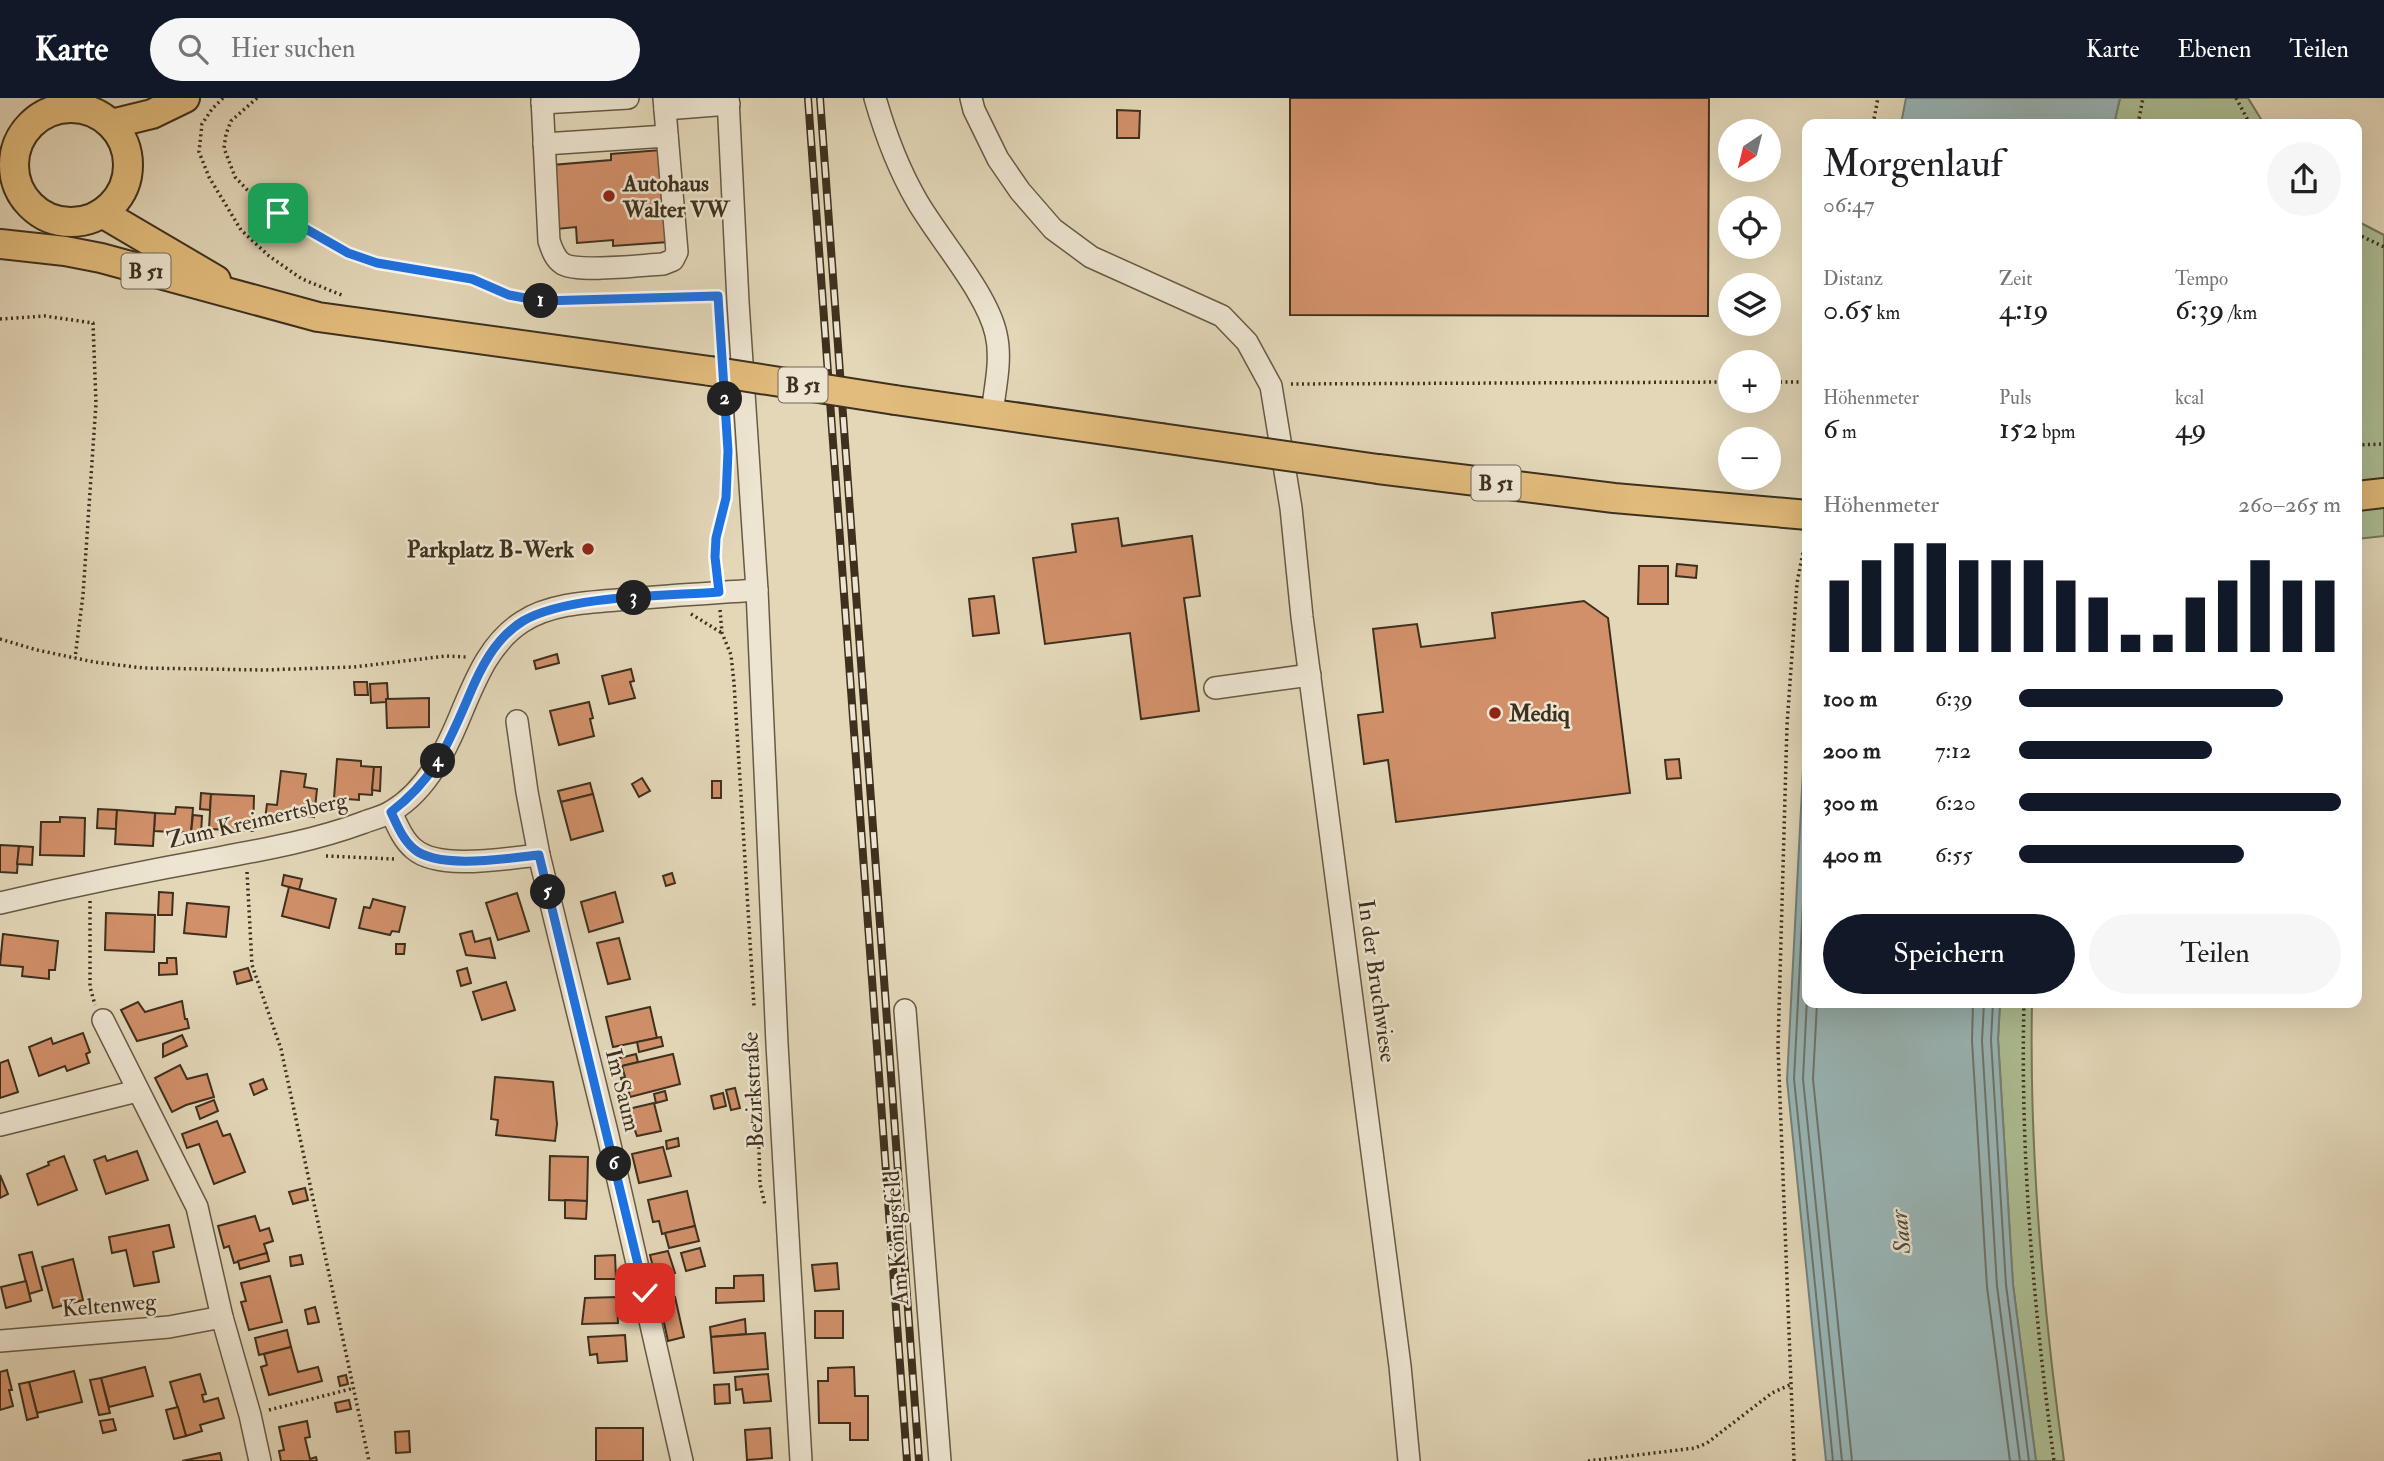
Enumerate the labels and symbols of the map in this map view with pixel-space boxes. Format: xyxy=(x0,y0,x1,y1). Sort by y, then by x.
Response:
north arrow xyxy=(1718,119,1782,182)
place label: Autohaus Walter VW xyxy=(622,169,731,224)
pin xyxy=(248,183,308,243)
marker: Autohaus Walter VW xyxy=(601,188,617,204)
road number: B 51 xyxy=(122,254,170,288)
pin: 1 xyxy=(524,284,558,318)
road number: B 51 xyxy=(778,368,828,402)
pin: 2 xyxy=(708,382,742,416)
road number: B 51 xyxy=(1472,466,1520,500)
place label: Parkplatz B-Werk xyxy=(407,535,575,565)
marker: Parkplatz B-Werk xyxy=(580,541,596,557)
pin: 3 xyxy=(616,580,652,616)
place label: Mediq xyxy=(1508,699,1571,729)
marker: Mediq xyxy=(1487,705,1503,721)
pin: 4 xyxy=(420,744,456,778)
street label: Zum Kreimertsberg xyxy=(164,785,351,855)
pin: 5 xyxy=(530,874,566,910)
street label: In der Bruchwiese xyxy=(1351,898,1403,1065)
street label: Bezirkstraße xyxy=(735,1031,771,1149)
street label: Im Saum xyxy=(599,1046,647,1134)
pin: 6 xyxy=(596,1146,632,1182)
street label: Am Königsfeld xyxy=(877,1170,915,1307)
water label: Saar xyxy=(1883,1208,1919,1256)
pin xyxy=(615,1263,675,1323)
street label: Keltenweg xyxy=(61,1286,158,1324)

